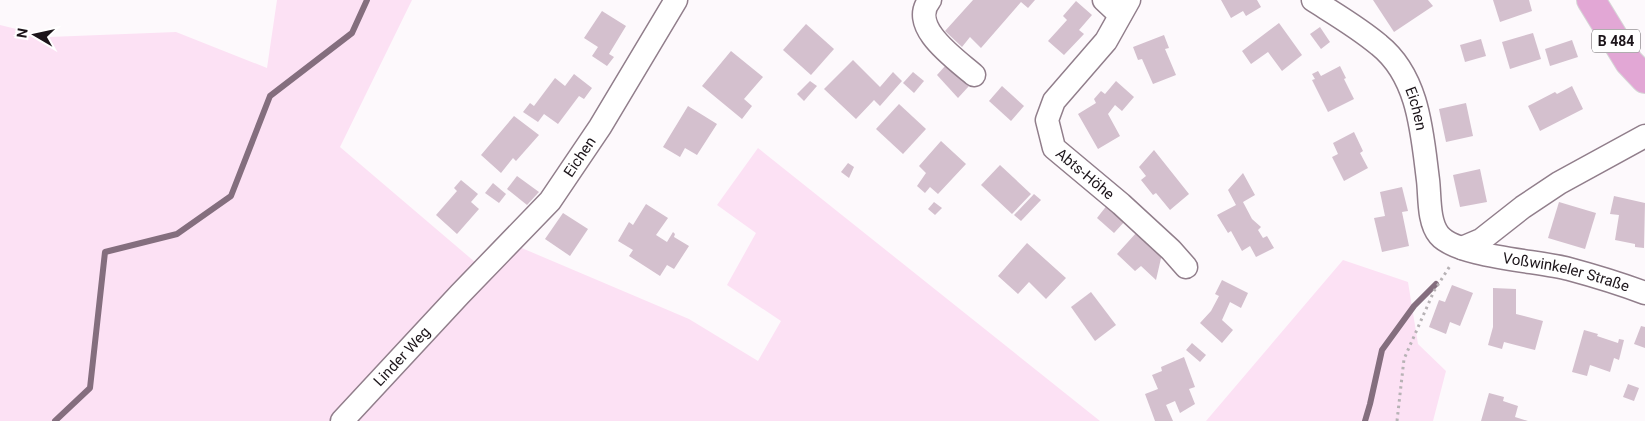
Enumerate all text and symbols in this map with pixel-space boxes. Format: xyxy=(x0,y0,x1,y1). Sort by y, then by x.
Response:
north arrow xyxy=(10,10,60,60)
text: N xyxy=(13,27,31,39)
road number: B 484 xyxy=(1592,29,1640,52)
street label: Eichen xyxy=(1401,84,1430,132)
street label: Eichen xyxy=(560,133,600,180)
street label: Abts-Höhe xyxy=(1052,144,1118,204)
street label: Voßwinkeler Straße xyxy=(1501,249,1632,296)
street label: Linder Weg xyxy=(370,323,434,390)

